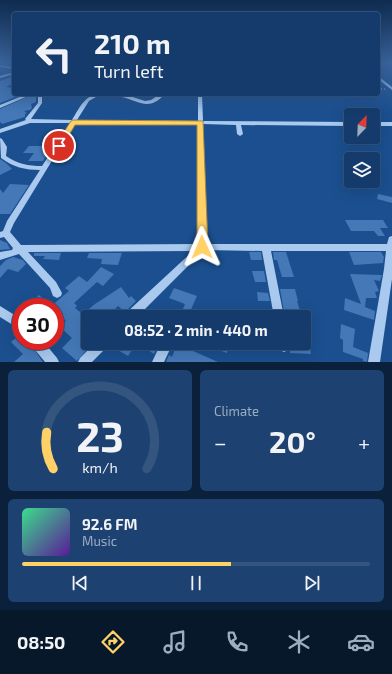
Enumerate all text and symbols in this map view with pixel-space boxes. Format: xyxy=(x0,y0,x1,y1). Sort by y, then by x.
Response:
text: 210 m xyxy=(94,26,171,60)
icon: left xyxy=(28,28,80,80)
text: Turn left xyxy=(94,60,164,82)
north arrow xyxy=(344,108,380,144)
map controls xyxy=(344,108,380,188)
pin xyxy=(42,129,76,163)
icon: arrive xyxy=(48,135,70,157)
button: layers xyxy=(344,152,380,188)
position arrow xyxy=(181,226,223,268)
speed limit sign: 30 xyxy=(12,298,64,350)
text: 08:52 · 2 min · 440 m xyxy=(124,321,268,339)
text: Climate xyxy=(214,403,259,419)
text: 23 xyxy=(76,409,124,459)
text: 20° xyxy=(269,423,316,459)
text: − xyxy=(214,429,227,455)
text: + xyxy=(358,429,370,455)
text: km/h xyxy=(82,458,118,475)
text: 92.6 FM xyxy=(82,515,137,533)
text: Music xyxy=(82,533,117,549)
icon: previous xyxy=(69,572,91,594)
icon: pause xyxy=(185,572,207,594)
icon: next xyxy=(301,572,323,594)
icon: directions xyxy=(99,628,127,656)
icon: music xyxy=(161,628,189,656)
icon: phone xyxy=(223,628,251,656)
icon: climate xyxy=(285,628,313,656)
icon: car xyxy=(347,628,375,656)
text: 08:50 xyxy=(17,631,65,653)

